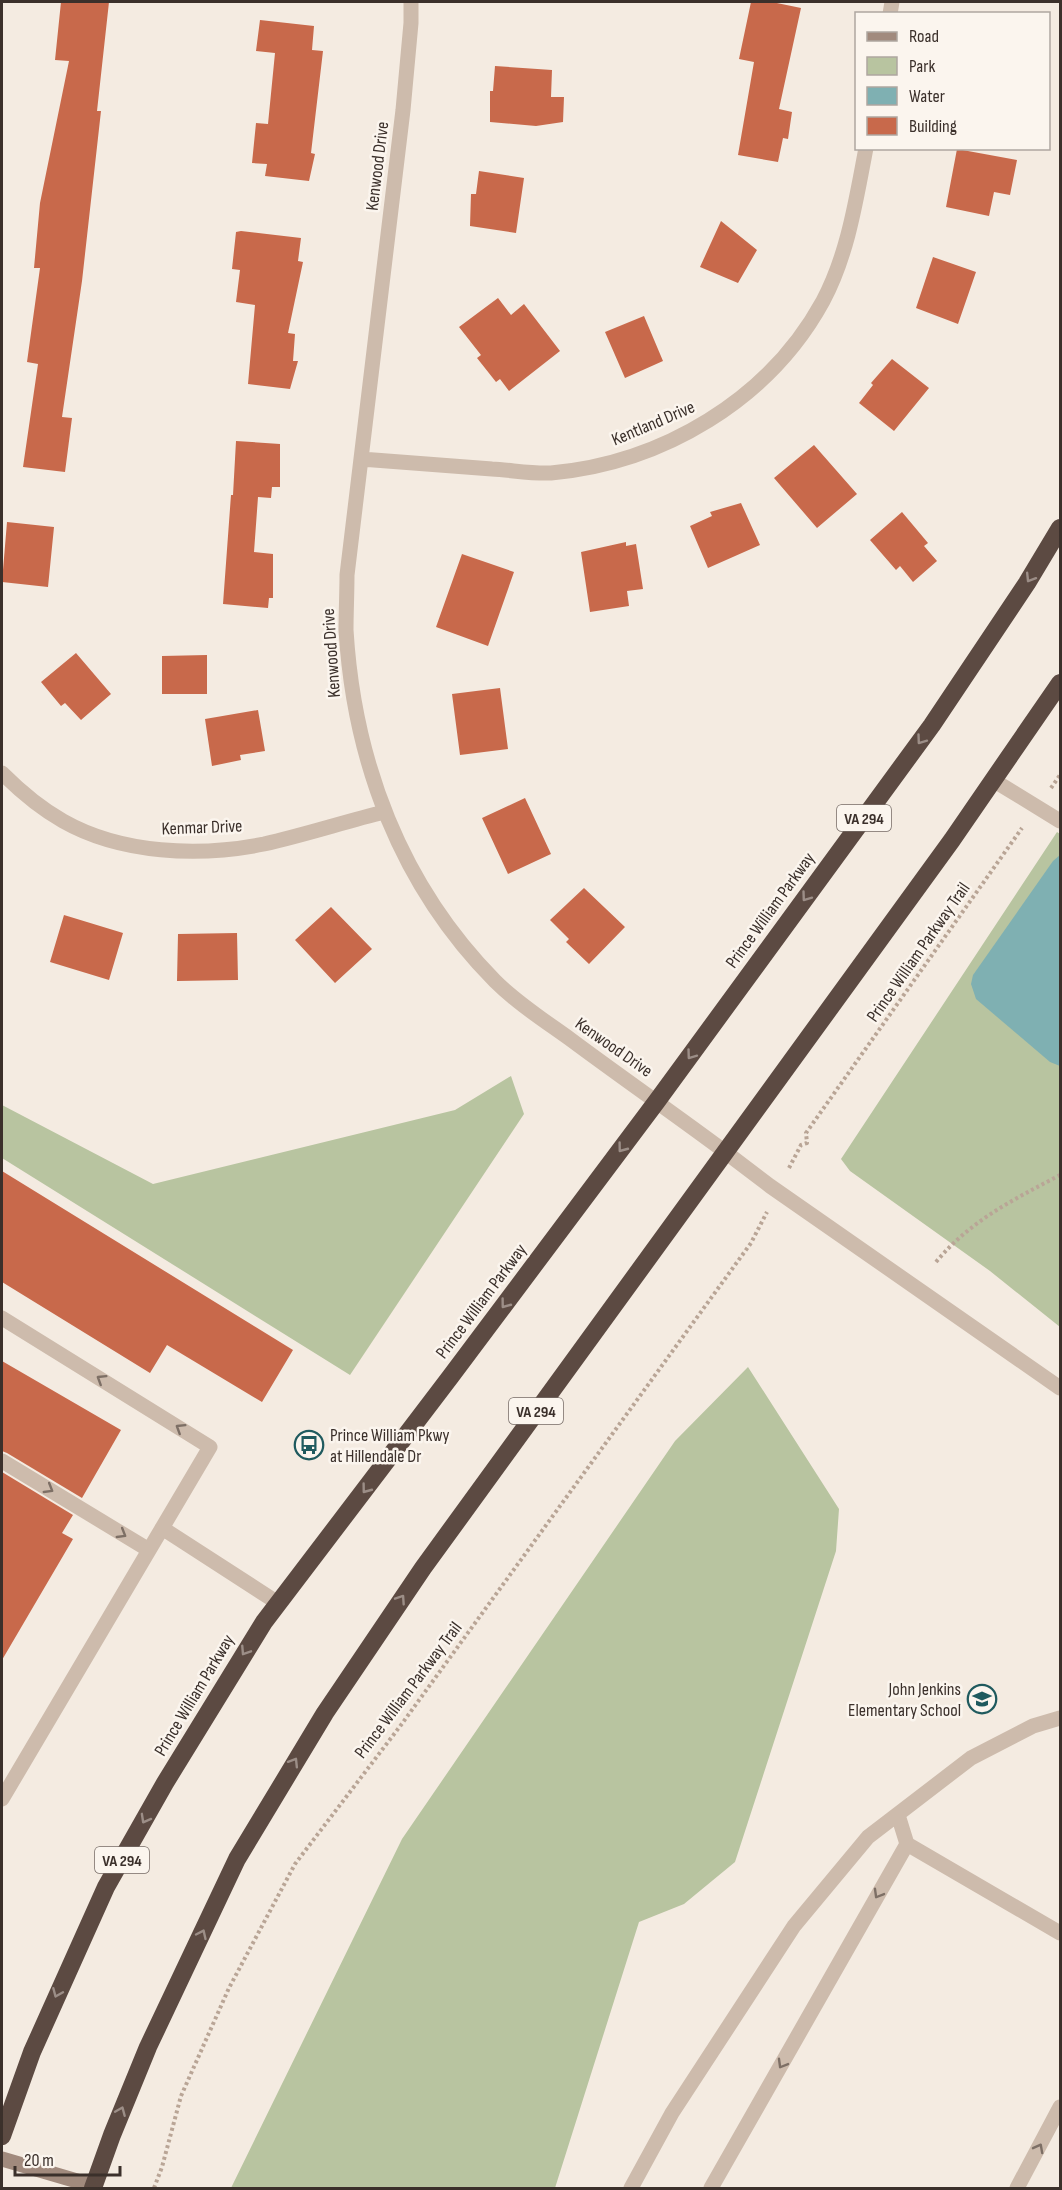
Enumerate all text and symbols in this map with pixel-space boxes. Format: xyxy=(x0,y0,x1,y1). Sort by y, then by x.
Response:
legend xyxy=(855,12,1050,150)
text: Road xyxy=(909,26,939,47)
text: Park xyxy=(909,56,935,77)
text: Water xyxy=(909,86,945,107)
text: Building xyxy=(909,116,957,137)
street label: Kenwood Drive xyxy=(362,120,393,212)
street label: Kentland Drive xyxy=(609,397,698,450)
one-way arrow xyxy=(1025,572,1037,582)
street label: Kenwood Drive xyxy=(318,608,345,698)
one-way arrow xyxy=(917,733,928,744)
road number: VA 294 xyxy=(837,805,891,831)
street label: Kenmar Drive xyxy=(161,816,243,839)
street label: Prince William Parkway xyxy=(721,848,819,972)
street label: Prince William Parkway Trail xyxy=(862,879,974,1026)
one-way arrow xyxy=(802,891,813,902)
street label: Kenwood Drive xyxy=(571,1013,656,1082)
one-way arrow xyxy=(687,1048,698,1059)
one-way arrow xyxy=(618,1141,629,1152)
street label: Prince William Parkway xyxy=(432,1240,531,1363)
one-way arrow xyxy=(502,1297,513,1308)
one-way arrow xyxy=(97,1375,107,1387)
road number: VA 294 xyxy=(509,1398,563,1424)
one-way arrow xyxy=(176,1424,186,1436)
place label: Prince William Pkwy at Hillendale Dr xyxy=(330,1425,449,1467)
bus stop icon: Prince William Pkwy at Hillendale Dr xyxy=(293,1429,325,1461)
one-way arrow xyxy=(43,1482,53,1494)
one-way arrow xyxy=(362,1483,373,1494)
one-way arrow xyxy=(116,1526,126,1538)
one-way arrow xyxy=(394,1595,405,1606)
street label: Prince William Parkway Trail xyxy=(350,1618,466,1763)
street label: Prince William Parkway xyxy=(150,1631,239,1760)
one-way arrow xyxy=(241,1645,252,1656)
place label: John Jenkins Elementary School xyxy=(848,1679,961,1721)
school or university icon: John Jenkins Elementary School xyxy=(966,1683,998,1715)
one-way arrow xyxy=(287,1758,299,1768)
one-way arrow xyxy=(141,1813,152,1823)
road number: VA 294 xyxy=(95,1847,149,1873)
one-way arrow xyxy=(874,1888,886,1899)
one-way arrow xyxy=(194,1929,206,1940)
one-way arrow xyxy=(53,1987,65,1998)
one-way arrow xyxy=(778,2058,789,2068)
one-way arrow xyxy=(114,2107,126,2118)
scale bar xyxy=(15,2139,120,2177)
one-way arrow xyxy=(1032,2144,1043,2154)
text: 20 m xyxy=(24,2150,54,2171)

